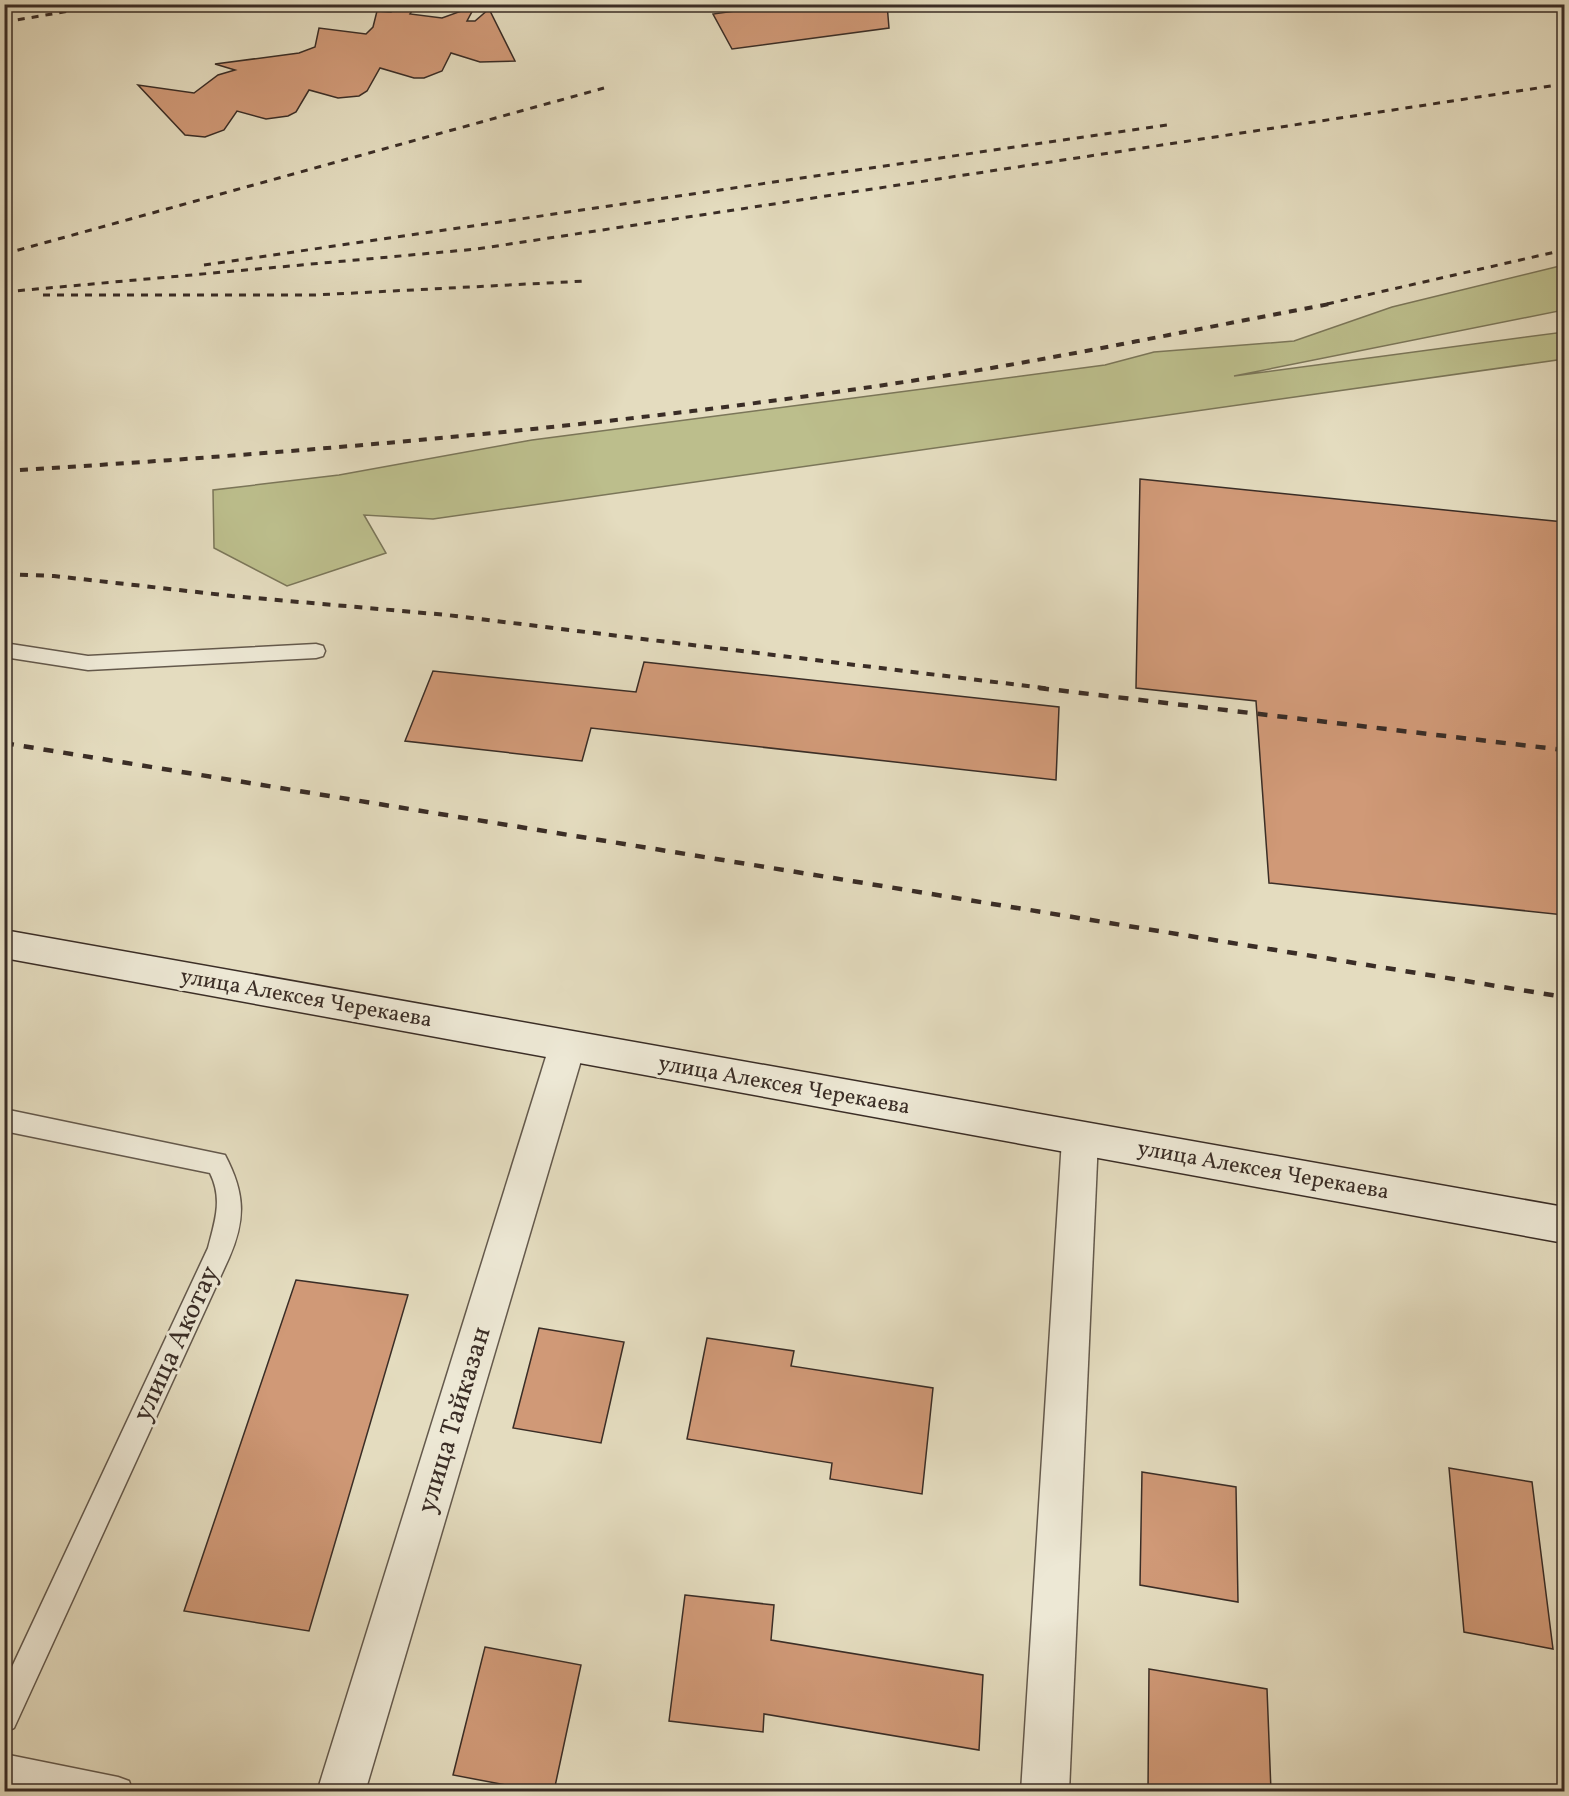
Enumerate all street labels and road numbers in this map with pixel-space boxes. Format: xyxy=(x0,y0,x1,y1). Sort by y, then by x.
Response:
street label: улица Алексея Черекаева xyxy=(178,962,434,1036)
street label: улица Алексея Черекаева xyxy=(656,1049,912,1123)
street label: улица Алексея Черекаева xyxy=(1135,1134,1391,1208)
street label: улица Акотау xyxy=(124,1259,230,1428)
street label: улица Тайказан xyxy=(409,1322,501,1518)

